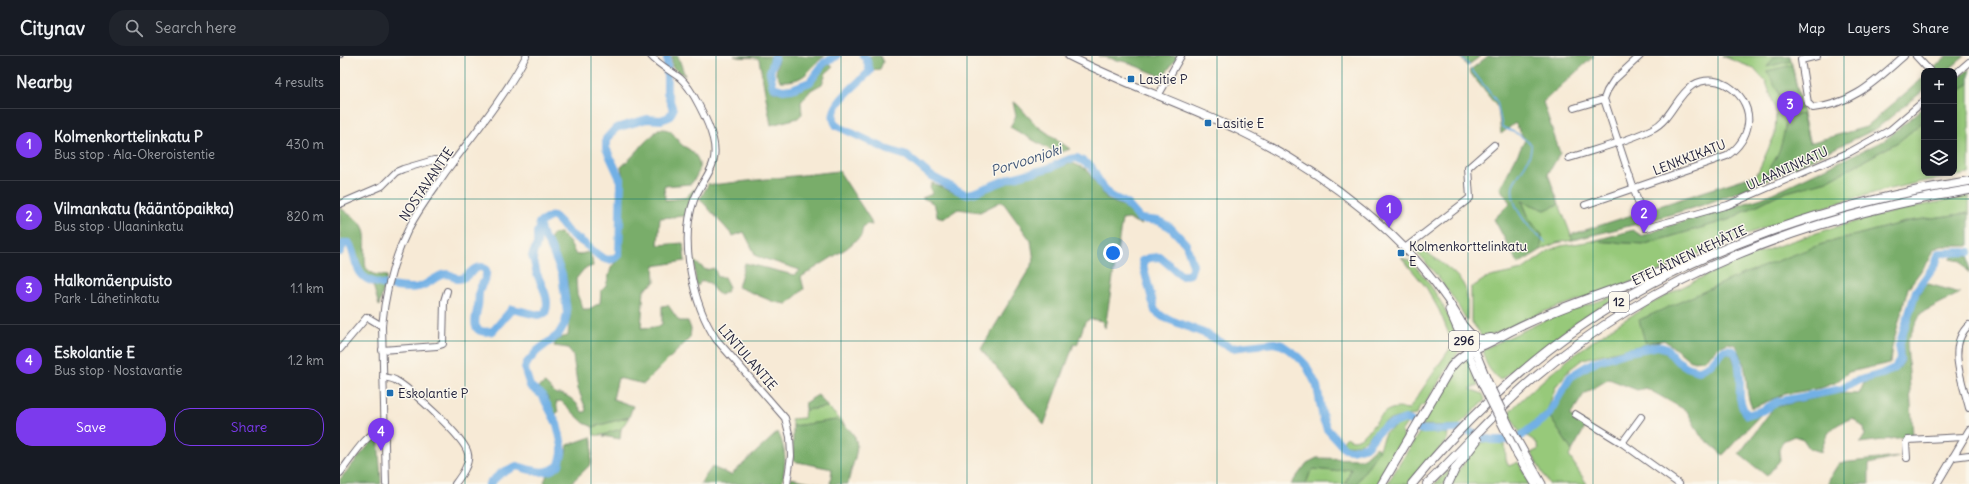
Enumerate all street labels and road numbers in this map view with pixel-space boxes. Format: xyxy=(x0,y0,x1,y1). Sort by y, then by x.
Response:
street label: LENKKIKATU xyxy=(1650,136,1728,179)
street label: ULAANINKATU xyxy=(1744,143,1831,194)
street label: NOSTAVANTIE xyxy=(395,144,458,225)
street label: ETELÄINEN KEHÄTIE xyxy=(1629,220,1750,289)
road number: 12 xyxy=(1609,292,1629,312)
street label: LINTULANTIE xyxy=(714,321,781,394)
road number: 296 xyxy=(1449,331,1479,351)

